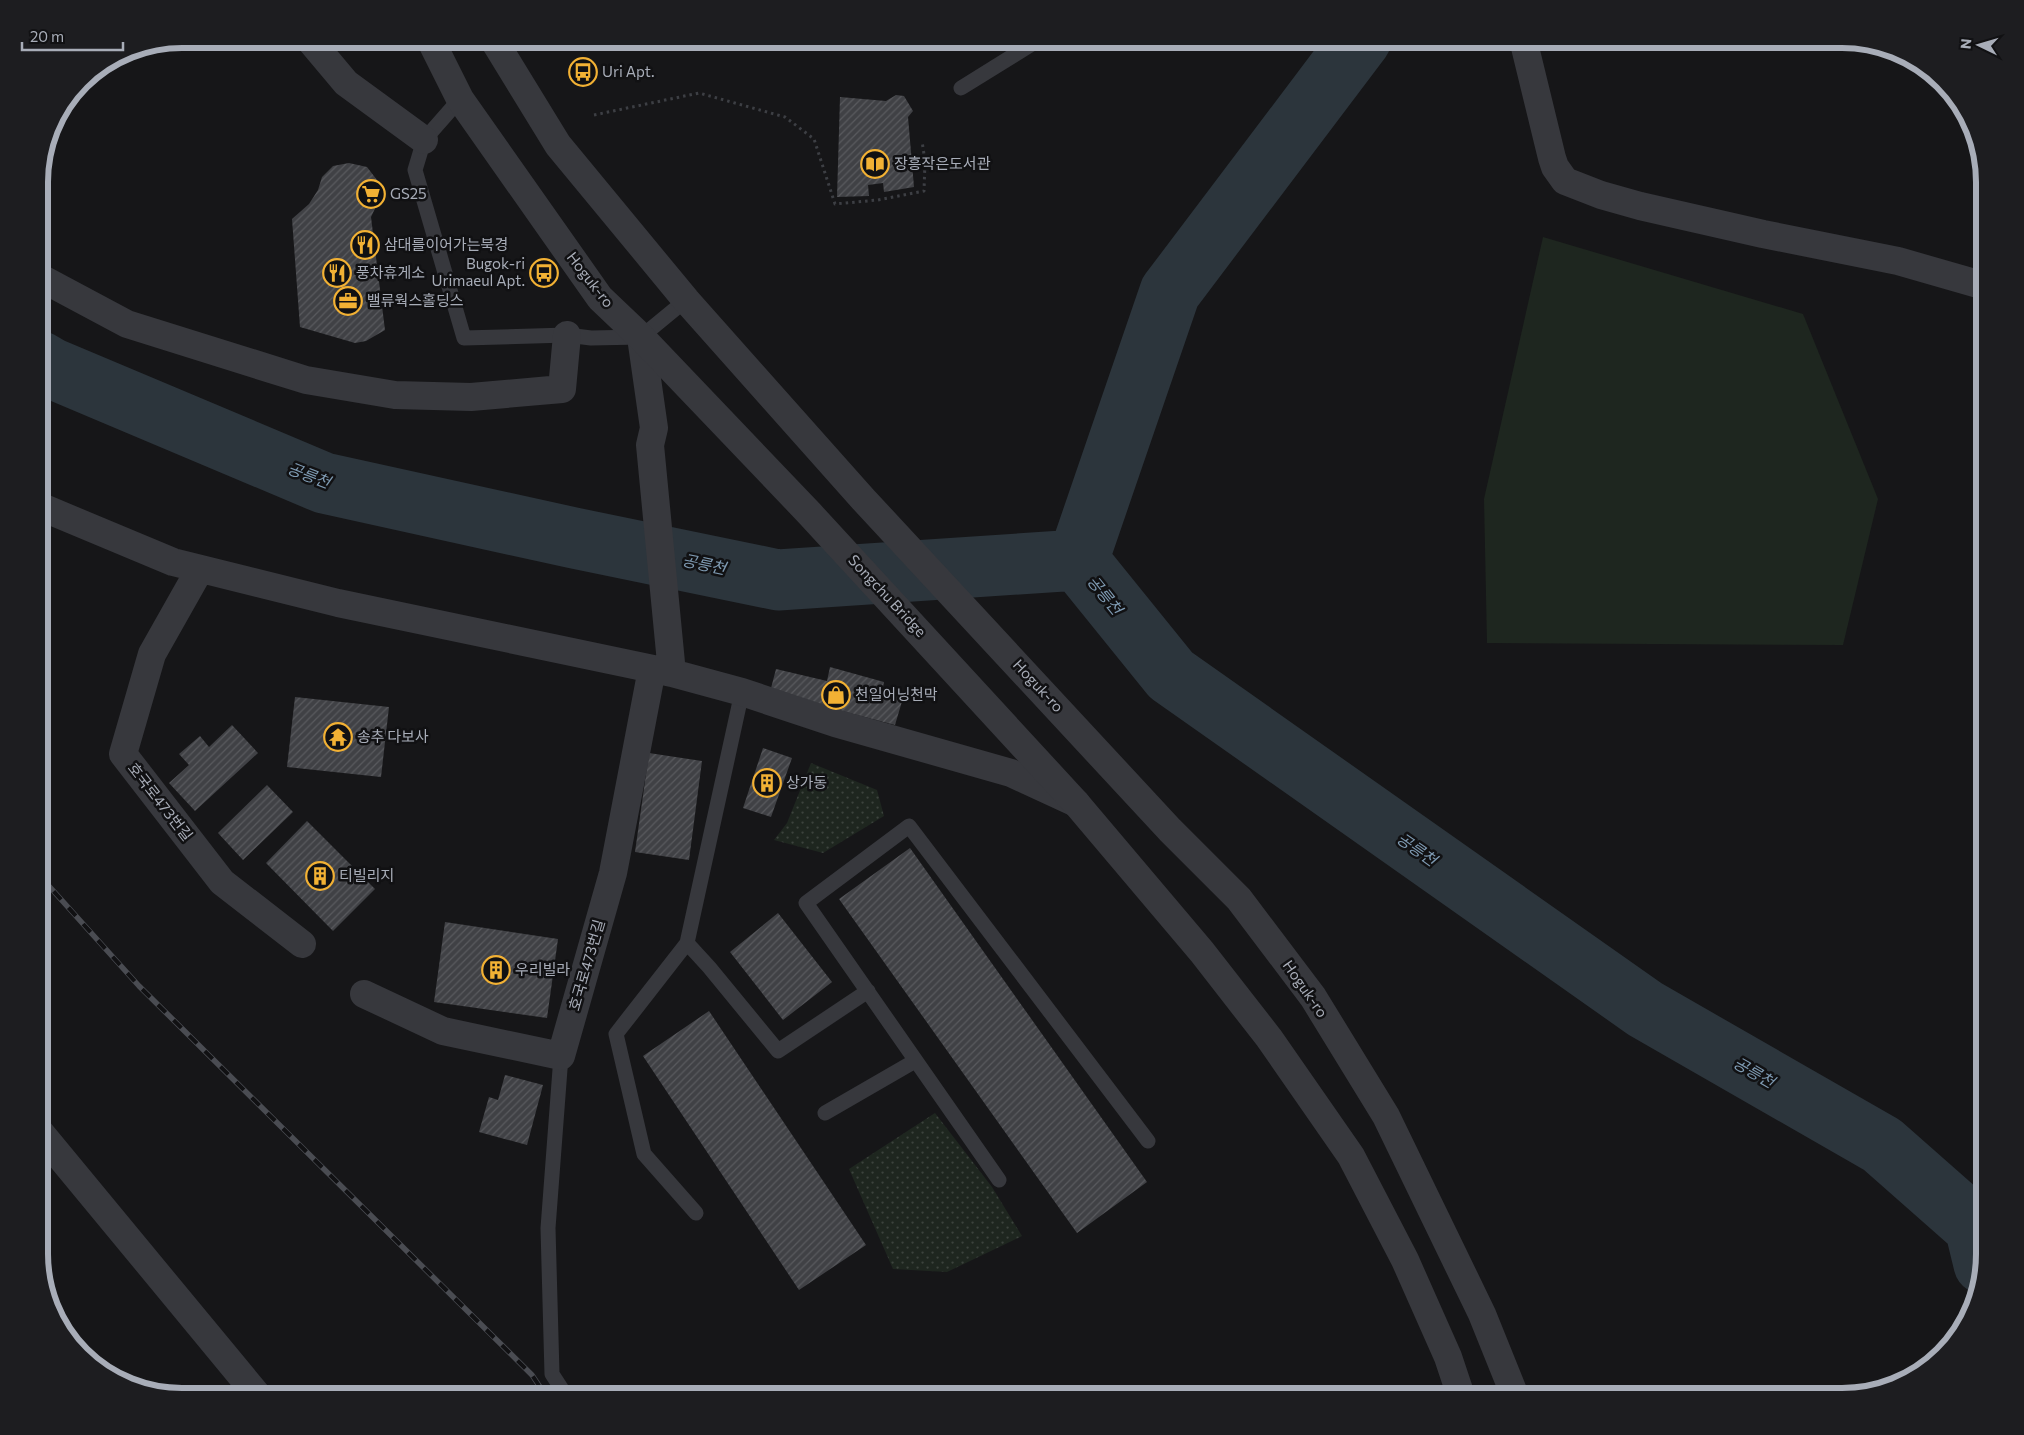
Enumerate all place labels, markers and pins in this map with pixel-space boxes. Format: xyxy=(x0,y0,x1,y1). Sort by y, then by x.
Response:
bus stop icon: Uri Apt. xyxy=(568,57,598,87)
place label: Uri Apt. xyxy=(602,62,654,80)
library icon: 장흥작은도서관 xyxy=(860,149,890,179)
place label: 장흥작은도서관 xyxy=(894,154,991,172)
supermarket icon: GS25 xyxy=(356,179,386,209)
place label: GS25 xyxy=(390,184,427,202)
restaurant icon: 삼대를이어가는북경 xyxy=(350,230,380,260)
place label: 삼대를이어가는북경 xyxy=(384,235,508,253)
place label: Bugok-ri Urimaeul Apt. xyxy=(431,254,525,289)
restaurant icon: 풍차휴게소 xyxy=(322,258,352,288)
bus stop icon: Bugok-ri Urimaeul Apt. xyxy=(529,258,559,288)
place label: 풍차휴게소 xyxy=(356,263,425,281)
office icon: 밸류웍스홀딩스 xyxy=(333,286,363,316)
place label: 밸류웍스홀딩스 xyxy=(367,291,464,309)
shop icon: 천일어닝천막 xyxy=(821,680,851,710)
place label: 천일어닝천막 xyxy=(855,685,938,703)
temple icon: 송추 다보사 xyxy=(323,722,353,752)
place label: 송추 다보사 xyxy=(357,727,429,745)
building icon: 상가동 xyxy=(752,768,782,798)
place label: 상가동 xyxy=(786,773,827,791)
building icon: 티빌리지 xyxy=(305,861,335,891)
place label: 티빌리지 xyxy=(339,866,394,884)
building icon: 우리빌라 xyxy=(481,955,511,985)
place label: 우리빌라 xyxy=(515,960,570,978)

